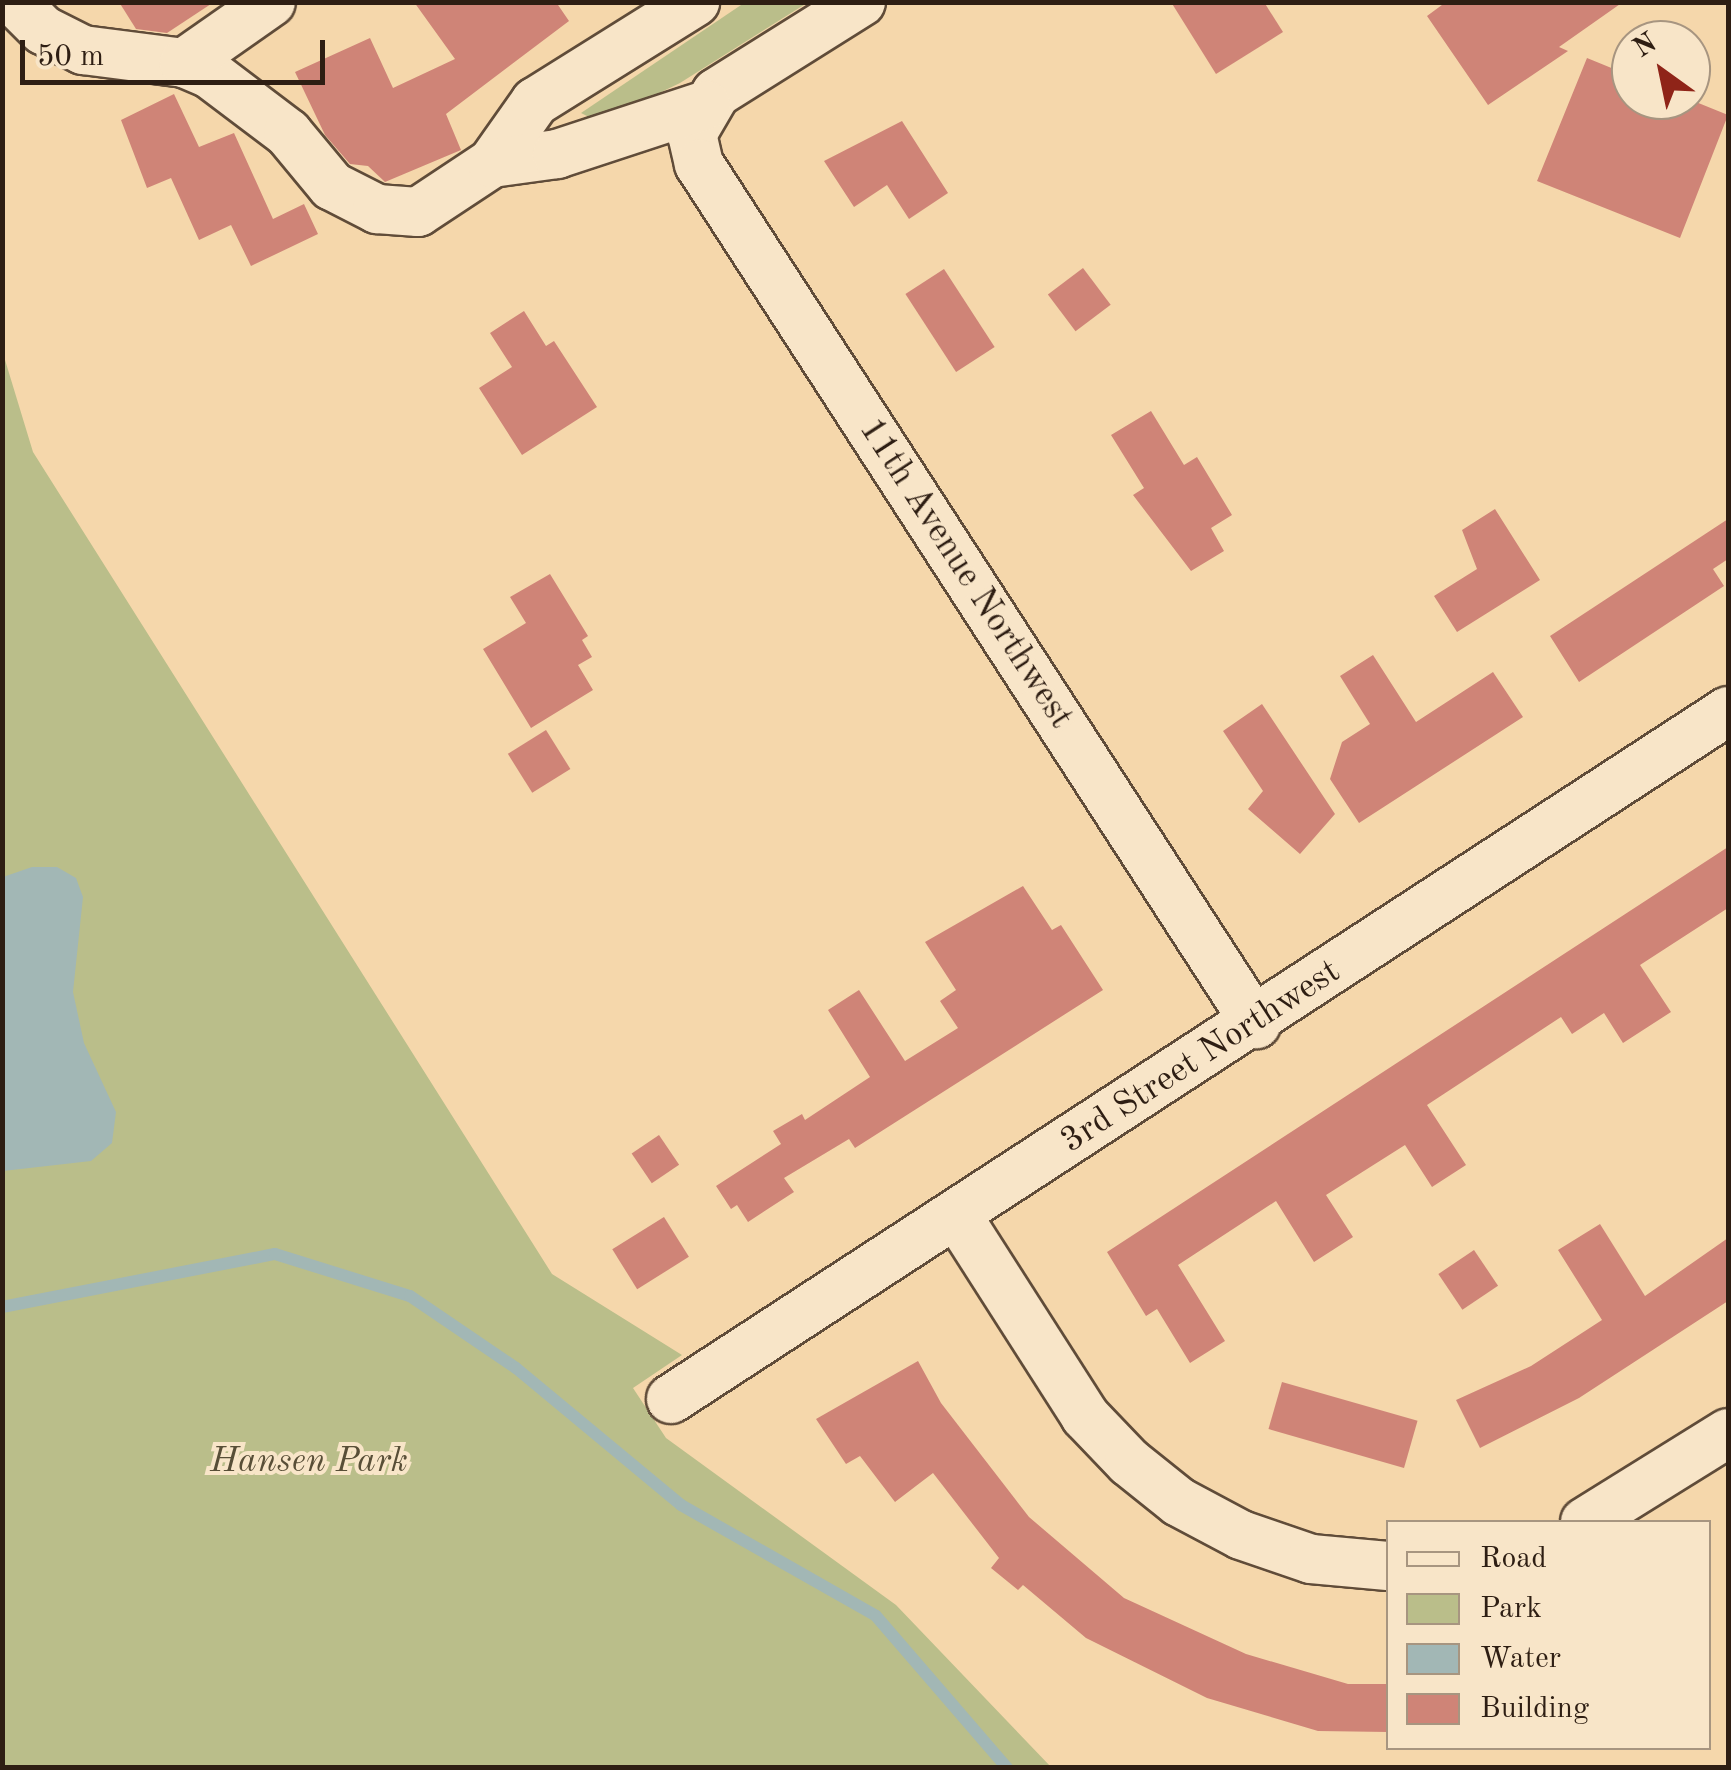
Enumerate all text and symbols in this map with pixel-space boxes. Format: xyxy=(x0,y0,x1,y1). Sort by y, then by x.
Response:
scale bar xyxy=(25,20,330,82)
north arrow xyxy=(1611,20,1711,120)
text: N xyxy=(1629,29,1662,64)
text: 50 m xyxy=(37,42,104,72)
street label: 11th Avenue Northwest xyxy=(849,411,1081,737)
street label: 3rd Street Northwest xyxy=(1054,951,1348,1163)
park label: Hansen Park xyxy=(210,1441,408,1483)
legend xyxy=(1386,1520,1711,1750)
text: Road xyxy=(1480,1544,1547,1574)
text: Park xyxy=(1480,1594,1542,1624)
text: Water xyxy=(1480,1644,1561,1674)
text: Building xyxy=(1480,1694,1589,1724)

